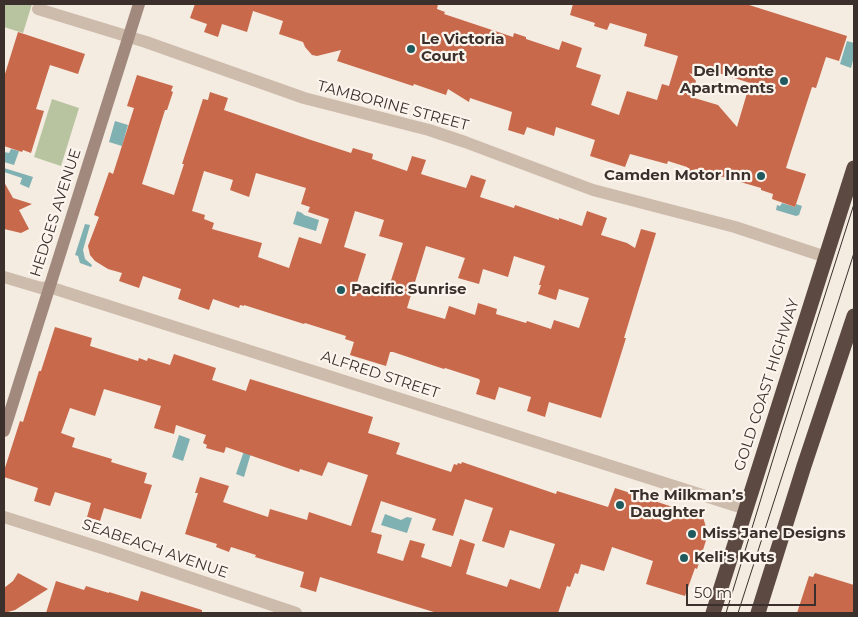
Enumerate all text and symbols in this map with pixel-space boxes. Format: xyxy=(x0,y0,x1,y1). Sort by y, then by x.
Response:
place label: Le Victoria Court xyxy=(421,31,505,66)
marker: Le Victoria Court xyxy=(405,43,417,55)
place label: Del Monte Apartments xyxy=(680,63,774,98)
marker: Del Monte Apartments xyxy=(778,75,790,87)
street label: TAMBORINE STREET xyxy=(315,77,471,135)
street label: HEDGES AVENUE xyxy=(27,146,85,280)
place label: Camden Motor Inn xyxy=(604,167,751,185)
marker: Camden Motor Inn xyxy=(755,170,767,182)
place label: Pacific Sunrise xyxy=(351,281,466,299)
marker: Pacific Sunrise xyxy=(335,284,347,296)
street label: GOLD COAST HIGHWAY xyxy=(731,297,803,473)
street label: ALFRED STREET xyxy=(318,347,442,403)
place label: The Milkman’s Daughter xyxy=(630,487,743,522)
marker: The Milkman’s Daughter xyxy=(614,499,626,511)
street label: SEABEACH AVENUE xyxy=(80,516,230,582)
place label: Miss Jane Designs xyxy=(702,525,846,543)
marker: Miss Jane Designs xyxy=(686,528,698,540)
place label: Keli's Kuts xyxy=(694,549,775,567)
marker: Keli's Kuts xyxy=(678,552,690,564)
scale bar xyxy=(688,574,818,606)
text: 50 m xyxy=(694,583,732,602)

